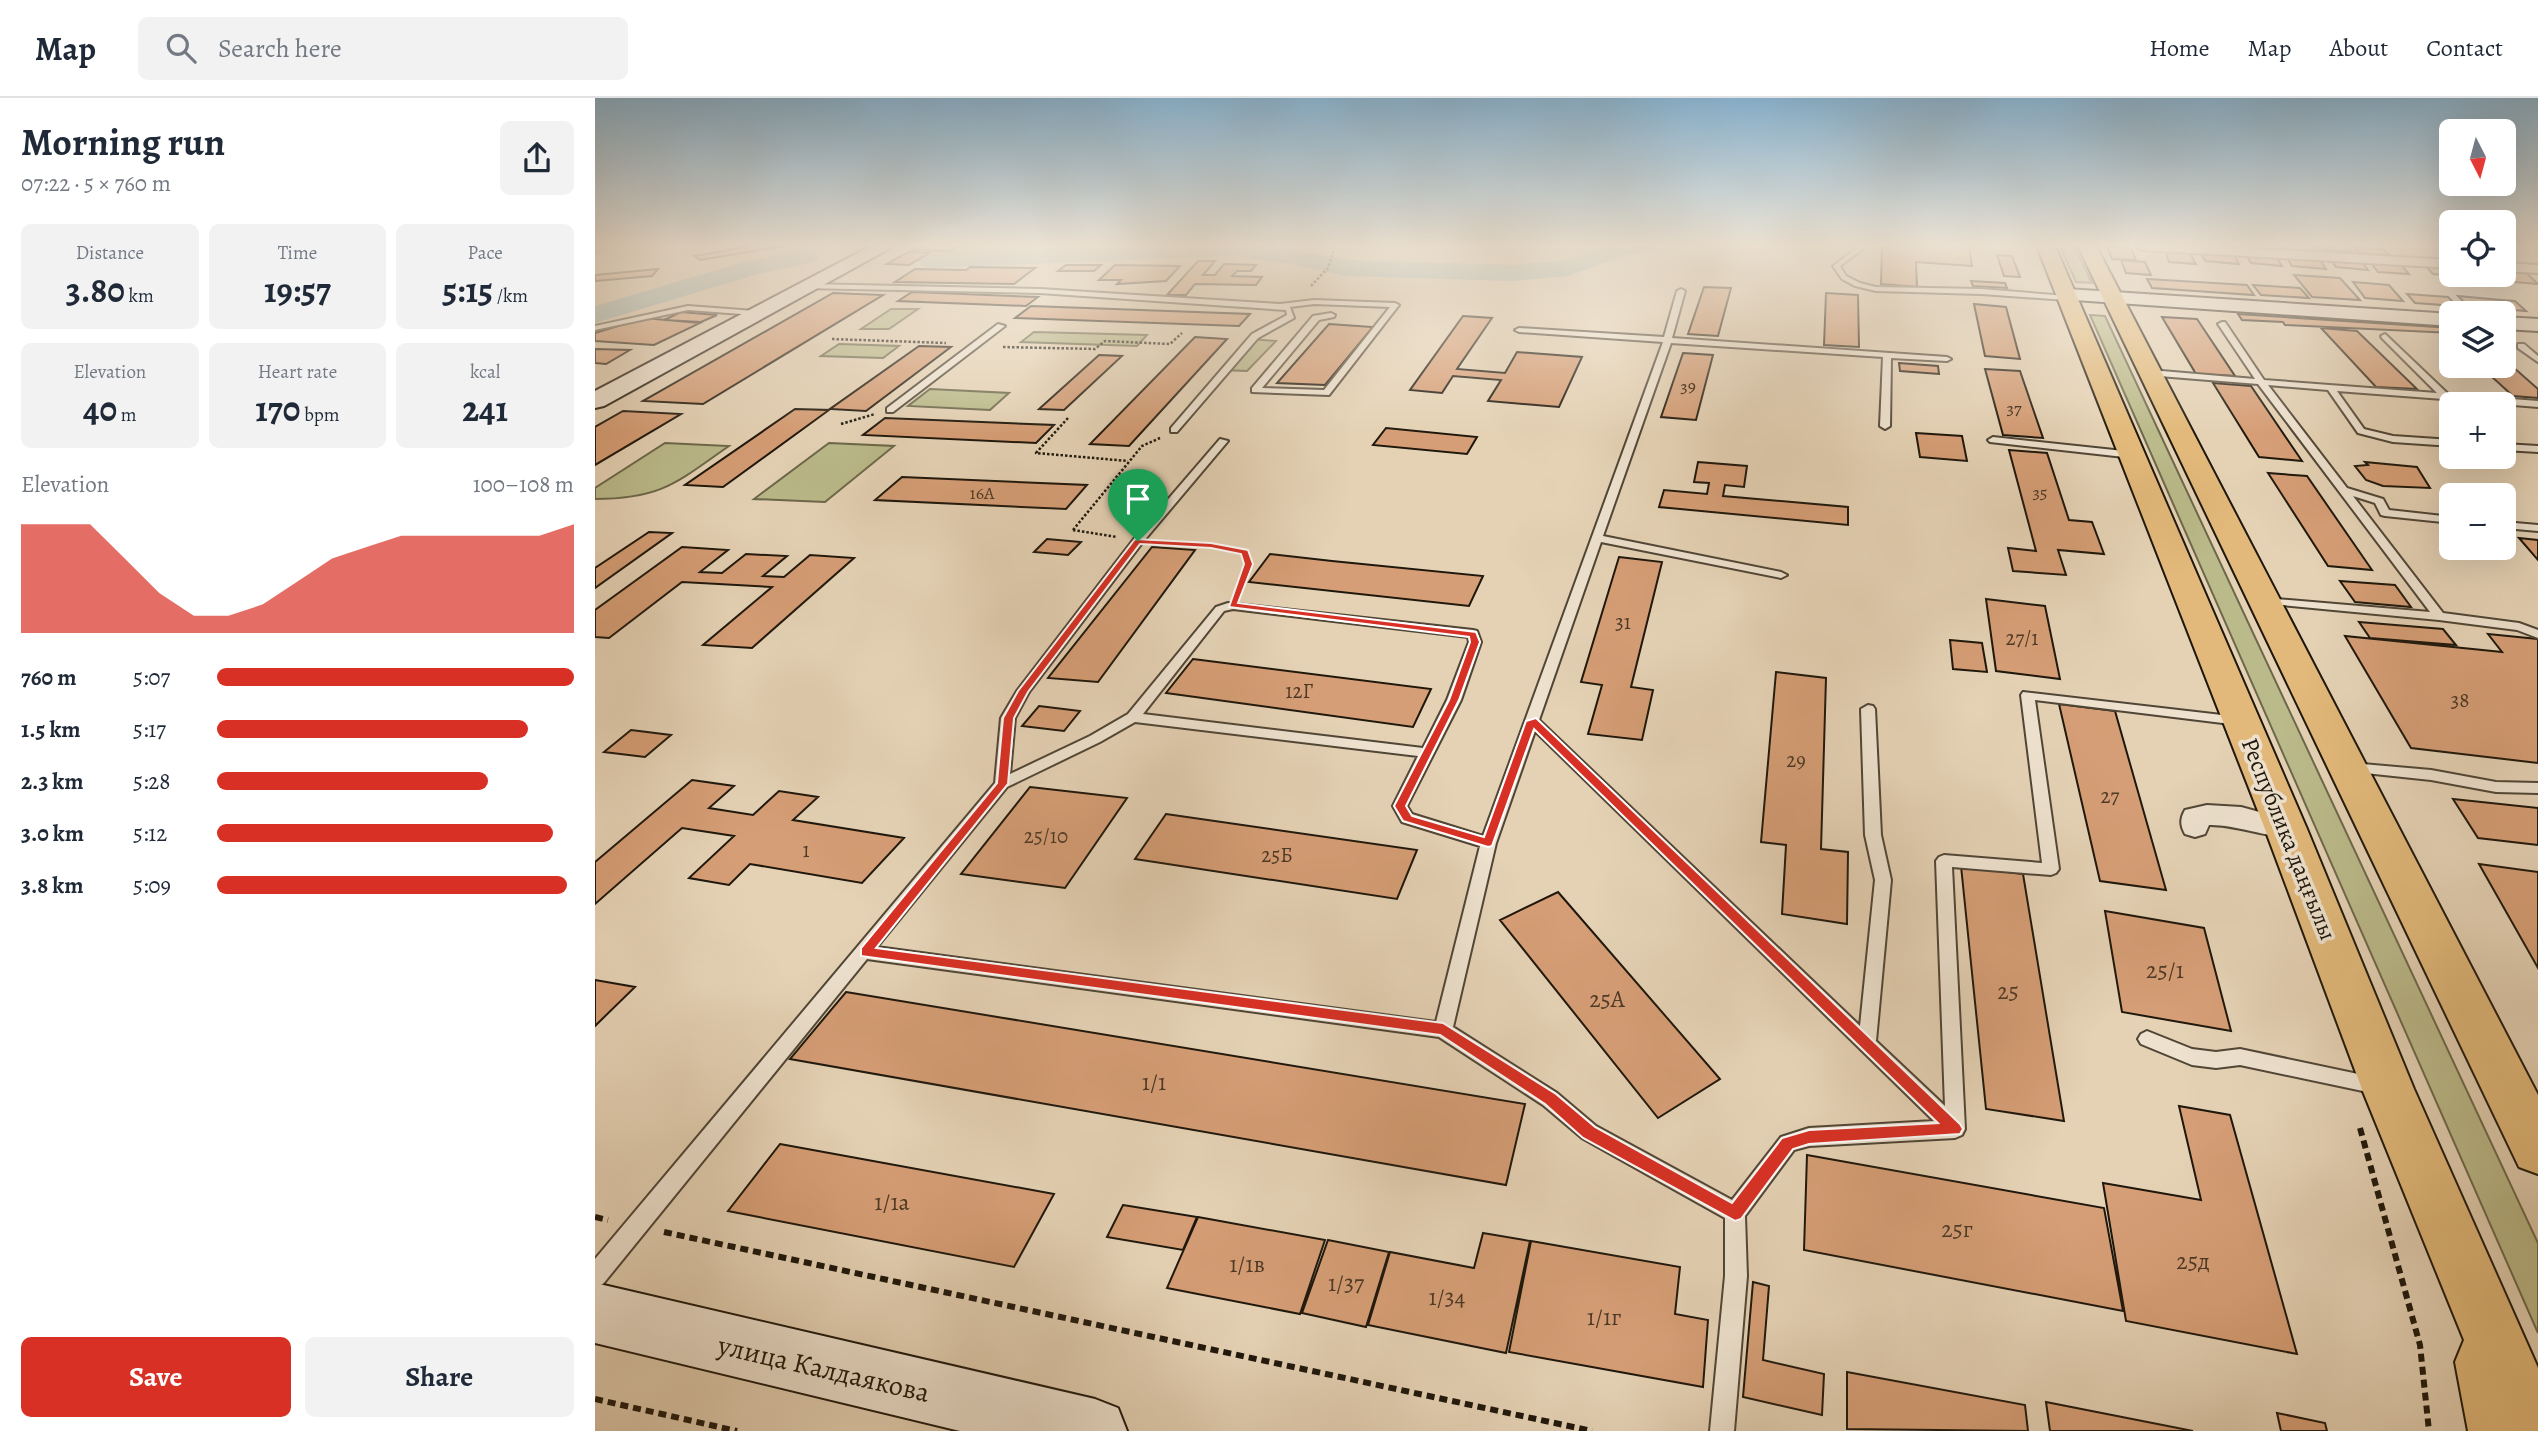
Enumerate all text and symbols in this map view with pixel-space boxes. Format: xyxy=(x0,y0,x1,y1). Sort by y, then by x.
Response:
search box xyxy=(138,17,628,80)
text: Map xyxy=(35,26,96,71)
icon: search xyxy=(162,29,200,67)
text: Search here xyxy=(218,31,342,66)
text: Home xyxy=(2149,32,2210,64)
text: Map xyxy=(2248,32,2292,64)
text: About xyxy=(2330,32,2388,64)
text: Contact xyxy=(2426,32,2503,64)
text: Morning run xyxy=(21,116,225,168)
north arrow xyxy=(2439,119,2517,196)
map controls xyxy=(2439,119,2516,560)
button: share xyxy=(500,121,574,195)
text: 07:22 · 5 × 760 m xyxy=(21,168,171,199)
button: locate xyxy=(2439,210,2516,287)
text: Distance xyxy=(76,240,144,266)
text: Time xyxy=(278,240,317,266)
text: Pace xyxy=(468,240,503,266)
text: 3.80 xyxy=(66,266,125,314)
text: 19:57 xyxy=(264,266,331,314)
text: 5:15 xyxy=(442,266,493,314)
text: km xyxy=(125,283,154,309)
text: /km xyxy=(493,283,528,309)
button: layers xyxy=(2439,301,2516,378)
text: Elevation xyxy=(73,359,146,385)
text: Heart rate xyxy=(258,359,337,385)
text: kcal xyxy=(470,359,500,385)
house number: 39 xyxy=(1680,374,1696,398)
text: 40 xyxy=(83,385,117,433)
text: 170 xyxy=(255,385,300,433)
text: 241 xyxy=(462,385,508,433)
button: + xyxy=(2439,392,2516,469)
house number: 37 xyxy=(2006,396,2022,420)
text: m xyxy=(117,402,137,428)
text: bpm xyxy=(300,402,340,428)
text: Elevation xyxy=(21,469,109,500)
text: 100–108 m xyxy=(473,469,574,500)
pin xyxy=(1108,469,1168,541)
icon: arrive xyxy=(1119,480,1157,518)
house number: 35 xyxy=(2032,480,2048,504)
house number: 16А xyxy=(970,481,995,505)
button: − xyxy=(2439,483,2516,560)
house number: 31 xyxy=(1615,608,1631,636)
house number: 27/1 xyxy=(2006,624,2038,652)
text: 760 m xyxy=(21,662,76,693)
text: 5:07 xyxy=(133,662,170,693)
house number: 12Г xyxy=(1285,677,1313,705)
house number: 38 xyxy=(2451,686,2469,714)
text: 1.5 km xyxy=(21,714,81,745)
text: 5:17 xyxy=(133,714,166,745)
street label: Республика даңғылы xyxy=(2234,733,2344,945)
house number: 29 xyxy=(1786,746,1806,774)
text: 2.3 km xyxy=(21,766,84,797)
text: 5:28 xyxy=(133,766,170,797)
house number: 27 xyxy=(2101,782,2120,810)
text: 3.0 km xyxy=(21,818,84,849)
text: 5:12 xyxy=(133,818,167,849)
house number: 25/10 xyxy=(1024,822,1068,850)
house number: 1 xyxy=(802,836,810,864)
house number: 25Б xyxy=(1261,841,1293,869)
text: 3.8 km xyxy=(21,870,83,901)
text: 5:09 xyxy=(133,870,171,901)
house number: 25/1 xyxy=(2146,954,2184,986)
house number: 25 xyxy=(1997,975,2019,1007)
house number: 25А xyxy=(1589,983,1626,1015)
house number: 1/1 xyxy=(1142,1066,1166,1098)
house number: 1/1а xyxy=(874,1186,910,1218)
house number: 25г xyxy=(1941,1213,1973,1245)
house number: 25д xyxy=(2176,1245,2210,1277)
house number: 1/1в xyxy=(1229,1248,1265,1280)
house number: 1/37 xyxy=(1328,1267,1365,1299)
house number: 1/34 xyxy=(1429,1281,1466,1313)
house number: 1/1г xyxy=(1587,1301,1621,1333)
street label: улица Калдаякова xyxy=(713,1326,933,1412)
button: Save xyxy=(21,1337,291,1417)
button: Share xyxy=(305,1337,574,1417)

